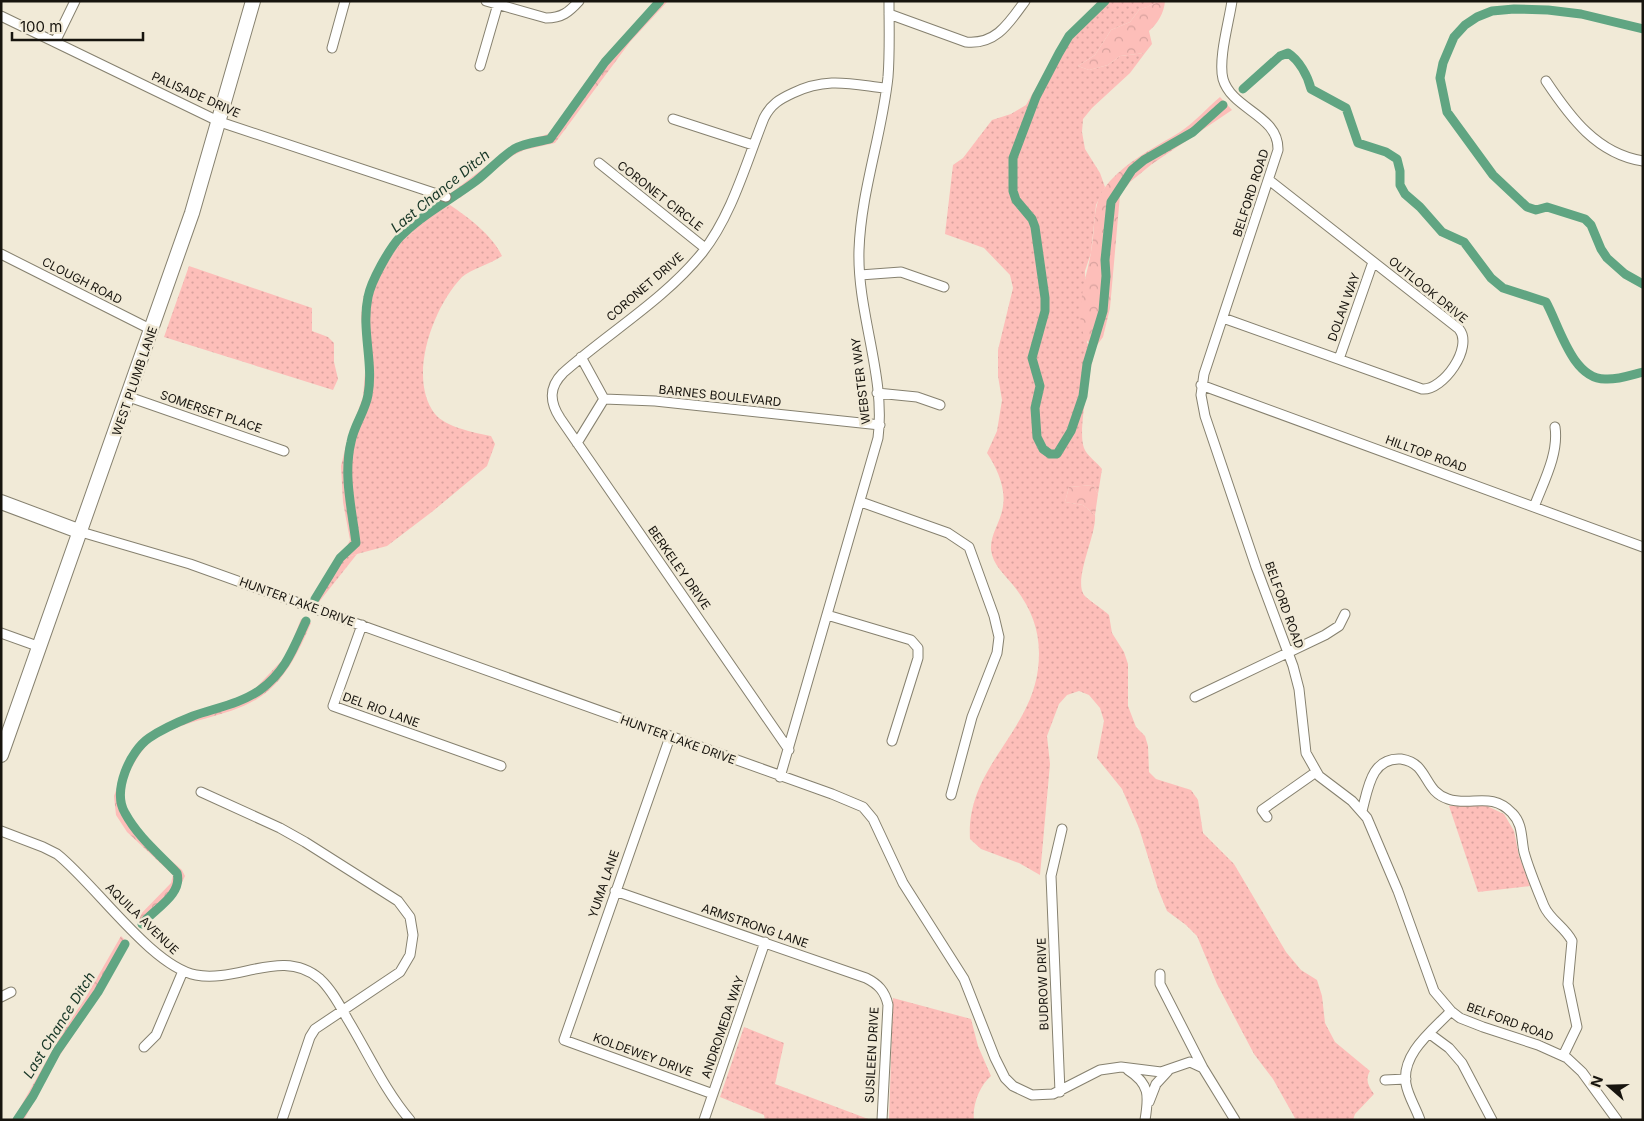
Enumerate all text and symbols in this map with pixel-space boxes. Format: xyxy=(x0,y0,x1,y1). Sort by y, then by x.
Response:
scale bar xyxy=(12,10,144,42)
text: 100 m xyxy=(20,17,62,36)
street label: PALISADE DRIVE xyxy=(150,68,243,121)
water label: Last Chance Ditch xyxy=(387,146,492,236)
street label: BELFORD ROAD xyxy=(1229,147,1272,239)
street label: CORONET CIRCLE xyxy=(614,157,706,234)
street label: CORONET DRIVE xyxy=(603,249,686,324)
street label: OUTLOOK DRIVE xyxy=(1386,253,1471,326)
street label: CLOUGH ROAD xyxy=(40,254,125,307)
street label: DOLAN WAY xyxy=(1324,270,1363,343)
street label: WEST PLUMB LANE xyxy=(109,324,160,437)
street label: WEBSTER WAY xyxy=(848,337,873,425)
street label: BARNES BOULEVARD xyxy=(658,382,782,409)
street label: SOMERSET PLACE xyxy=(158,387,264,436)
street label: HILLTOP ROAD xyxy=(1383,432,1469,475)
street label: BERKELEY DRIVE xyxy=(645,523,714,612)
street label: BELFORD ROAD xyxy=(1262,559,1307,650)
street label: HUNTER LAKE DRIVE xyxy=(237,574,357,629)
street label: DEL RIO LANE xyxy=(341,689,422,730)
street label: HUNTER LAKE DRIVE xyxy=(618,712,738,767)
street label: YUMA LANE xyxy=(585,848,622,920)
street label: AQUILA AVENUE xyxy=(103,880,182,957)
street label: ARMSTRONG LANE xyxy=(700,900,810,951)
street label: BUDROW DRIVE xyxy=(1033,937,1052,1031)
water label: Last Chance Ditch xyxy=(19,968,98,1081)
street label: ANDROMEDA WAY xyxy=(698,974,747,1080)
street label: BELFORD ROAD xyxy=(1465,999,1556,1044)
street label: SUSILEEN DRIVE xyxy=(861,1007,882,1103)
street label: KOLDEWEY DRIVE xyxy=(591,1029,695,1080)
north arrow xyxy=(1584,1061,1634,1111)
text: N xyxy=(1587,1073,1606,1089)

